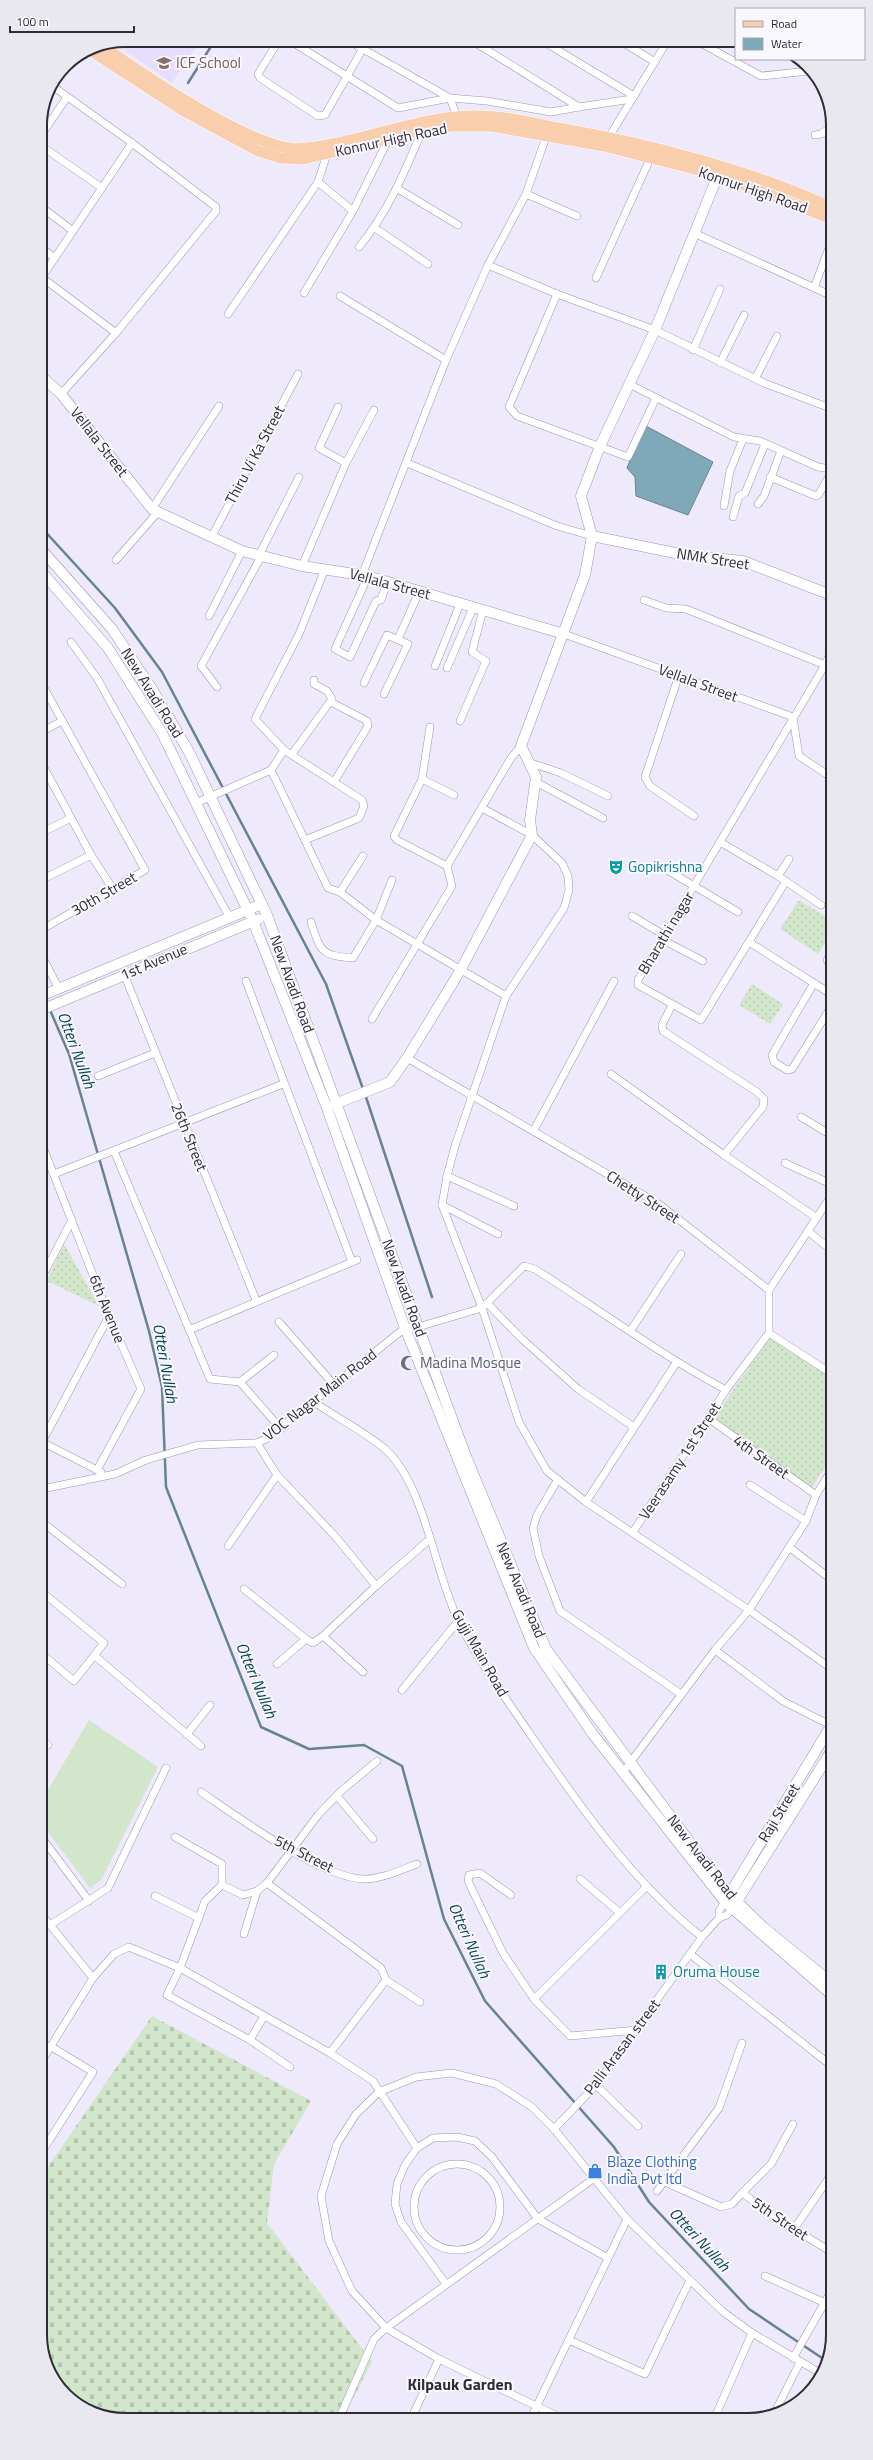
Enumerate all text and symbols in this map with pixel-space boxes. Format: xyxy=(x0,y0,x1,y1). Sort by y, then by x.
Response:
scale bar xyxy=(10,8,134,34)
legend xyxy=(735,8,865,60)
text: 100 m xyxy=(16,12,49,31)
text: Road xyxy=(771,14,797,33)
text: Water xyxy=(771,34,802,53)
place label: ICF School xyxy=(176,51,241,74)
school or university icon: ICF School xyxy=(155,54,173,72)
street label: Konnur High Road xyxy=(333,116,449,163)
street label: Konnur High Road xyxy=(696,160,811,219)
street label: Thiru Vi Ka Street xyxy=(219,401,291,508)
street label: Vellala Street xyxy=(65,402,135,482)
street label: NMK Street xyxy=(675,541,752,576)
street label: Vellala Street xyxy=(347,562,434,606)
street label: New Avadi Road xyxy=(115,643,189,742)
street label: Vellala Street xyxy=(655,657,742,708)
place label: Gopikrishna xyxy=(628,855,703,878)
theatre icon: Gopikrishna xyxy=(607,858,625,876)
street label: 30th Street xyxy=(67,865,141,922)
street label: Bharathi nagar xyxy=(632,887,699,979)
street label: New Avadi Road xyxy=(264,932,321,1036)
street label: 1st Avenue xyxy=(117,937,191,986)
water label: Otteri Nullah xyxy=(52,1008,102,1093)
street label: 26th Street xyxy=(165,1099,214,1175)
street label: Chetty Street xyxy=(602,1164,685,1229)
street label: New Avadi Road xyxy=(376,1236,433,1340)
street label: 6th Avenue xyxy=(83,1271,132,1346)
water label: Otteri Nullah xyxy=(147,1321,185,1406)
street label: VOC Nagar Main Road xyxy=(258,1343,381,1446)
place label: Madina Mosque xyxy=(420,1351,521,1374)
mosque icon: Madina Mosque xyxy=(399,1354,417,1372)
street label: Veerasamy 1st Street xyxy=(633,1397,727,1524)
street label: 4th Street xyxy=(729,1429,795,1485)
street label: New Avadi Road xyxy=(491,1538,552,1642)
street label: Gujji Main Road xyxy=(446,1605,515,1701)
water label: Otteri Nullah xyxy=(230,1638,284,1723)
street label: Raji Street xyxy=(752,1778,806,1847)
street label: New Avadi Road xyxy=(662,1809,743,1904)
street label: 5th Street xyxy=(271,1829,338,1879)
water label: Otteri Nullah xyxy=(443,1898,498,1983)
place label: Oruma House xyxy=(673,1960,760,1983)
building icon: Oruma House xyxy=(652,1963,670,1981)
street label: Palli Arasan street xyxy=(578,1993,666,2100)
place label: Blaze Clothing India Pvt ltd xyxy=(607,2150,697,2190)
shop icon: Blaze Clothing India Pvt ltd xyxy=(586,2162,604,2180)
street label: 5th Street xyxy=(747,2191,814,2246)
water label: Otteri Nullah xyxy=(664,2201,737,2277)
district label: Kilpauk Garden xyxy=(407,2372,513,2396)

